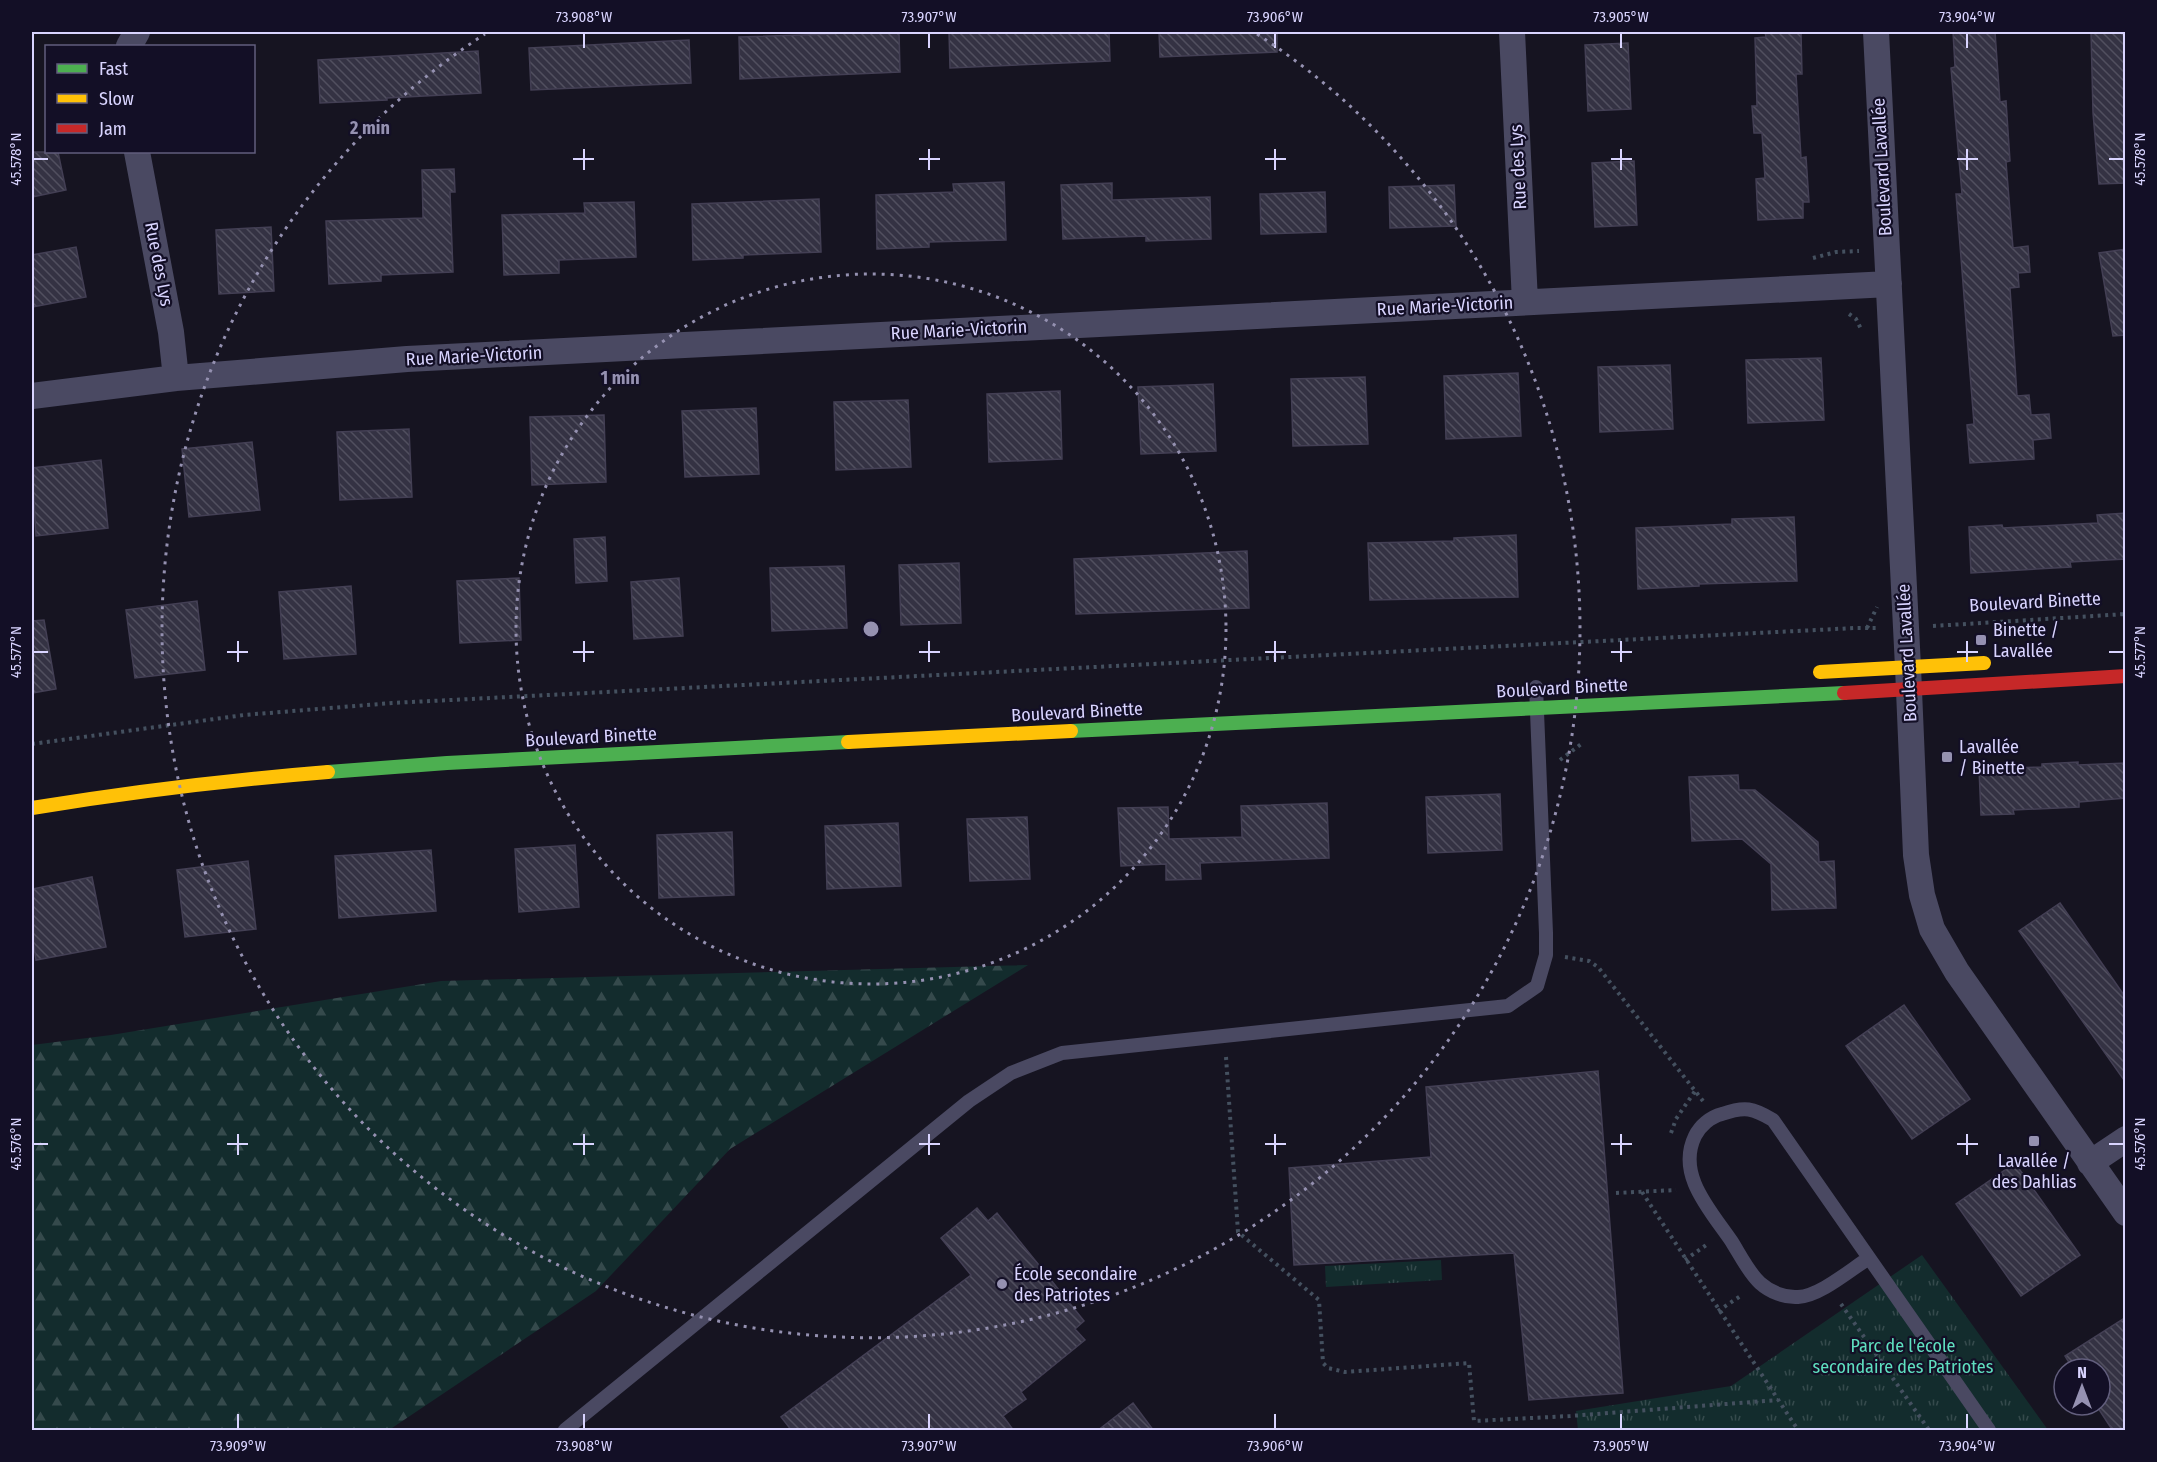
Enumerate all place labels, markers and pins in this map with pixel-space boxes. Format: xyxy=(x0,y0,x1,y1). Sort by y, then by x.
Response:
centre of rings xyxy=(861,619,881,639)
place label: Binette / Lavallée xyxy=(1993,619,2059,662)
marker: Binette / Lavallée xyxy=(1974,633,1988,647)
place label: Lavallée / Binette xyxy=(1959,736,2025,779)
marker: Lavallée / Binette xyxy=(1940,750,1954,764)
marker: Lavallée / des Dahlias xyxy=(2027,1134,2041,1148)
place label: Lavallée / des Dahlias xyxy=(1992,1150,2077,1193)
place label: École secondaire des Patriotes xyxy=(1014,1262,1137,1306)
marker: École secondaire des Patriotes xyxy=(995,1277,1009,1291)

